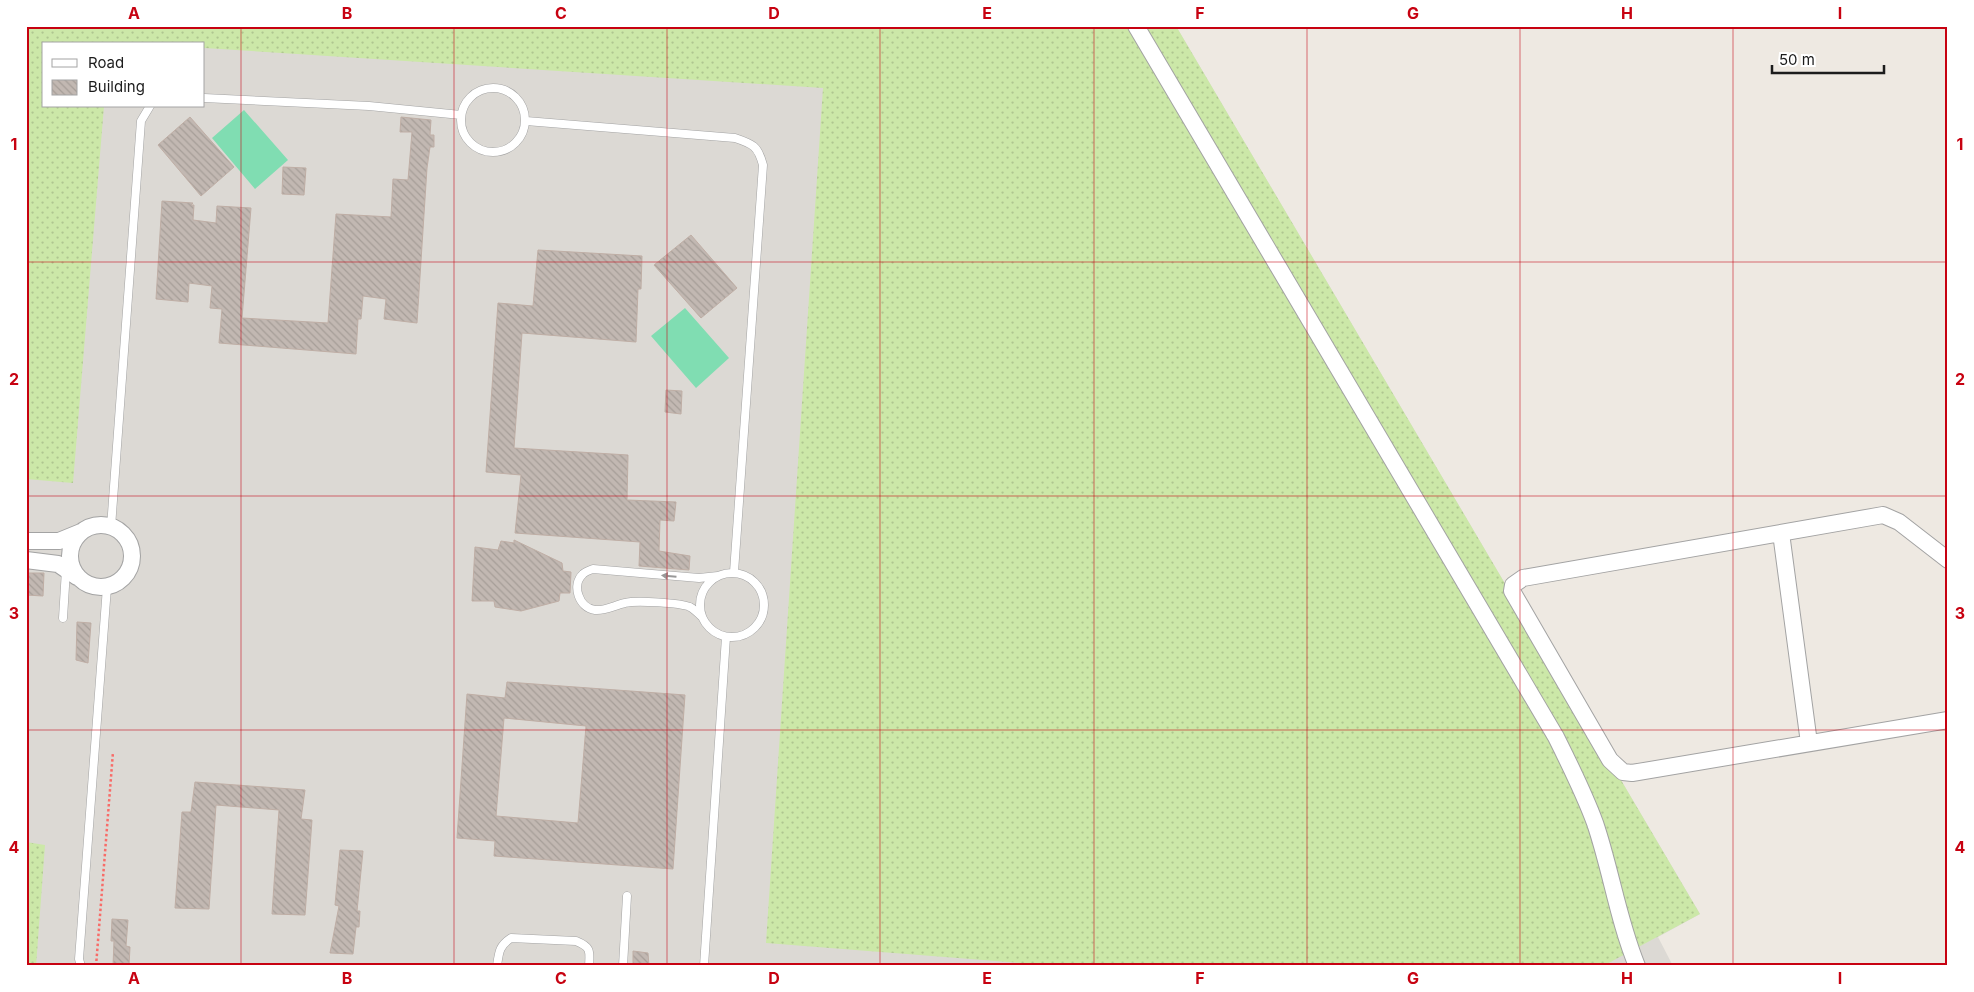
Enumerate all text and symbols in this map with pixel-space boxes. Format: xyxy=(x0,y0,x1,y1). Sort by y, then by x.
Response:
text: A xyxy=(128,3,140,23)
text: B xyxy=(342,3,352,23)
text: C xyxy=(555,3,567,23)
text: D xyxy=(768,3,780,23)
text: E xyxy=(982,3,992,23)
text: F xyxy=(1195,3,1205,23)
text: G xyxy=(1407,3,1419,23)
text: H xyxy=(1621,3,1633,23)
text: I xyxy=(1838,3,1842,23)
legend xyxy=(42,42,205,108)
scale bar xyxy=(1772,42,1884,74)
text: 50 m xyxy=(1779,50,1815,69)
text: Road xyxy=(88,53,124,72)
text: Building xyxy=(88,77,145,96)
text: 1 xyxy=(11,134,17,154)
text: 1 xyxy=(1957,134,1963,154)
text: 2 xyxy=(9,369,19,389)
text: 2 xyxy=(1955,369,1965,389)
one-way arrow xyxy=(661,571,677,579)
text: 3 xyxy=(9,603,19,623)
text: 3 xyxy=(1955,603,1965,623)
text: 4 xyxy=(9,837,20,857)
text: 4 xyxy=(1955,837,1966,857)
text: A xyxy=(128,968,140,988)
text: B xyxy=(342,968,352,988)
text: C xyxy=(555,968,567,988)
text: D xyxy=(768,968,780,988)
text: E xyxy=(982,968,992,988)
text: F xyxy=(1195,968,1205,988)
text: G xyxy=(1407,968,1419,988)
text: H xyxy=(1621,968,1633,988)
text: I xyxy=(1838,968,1842,988)

